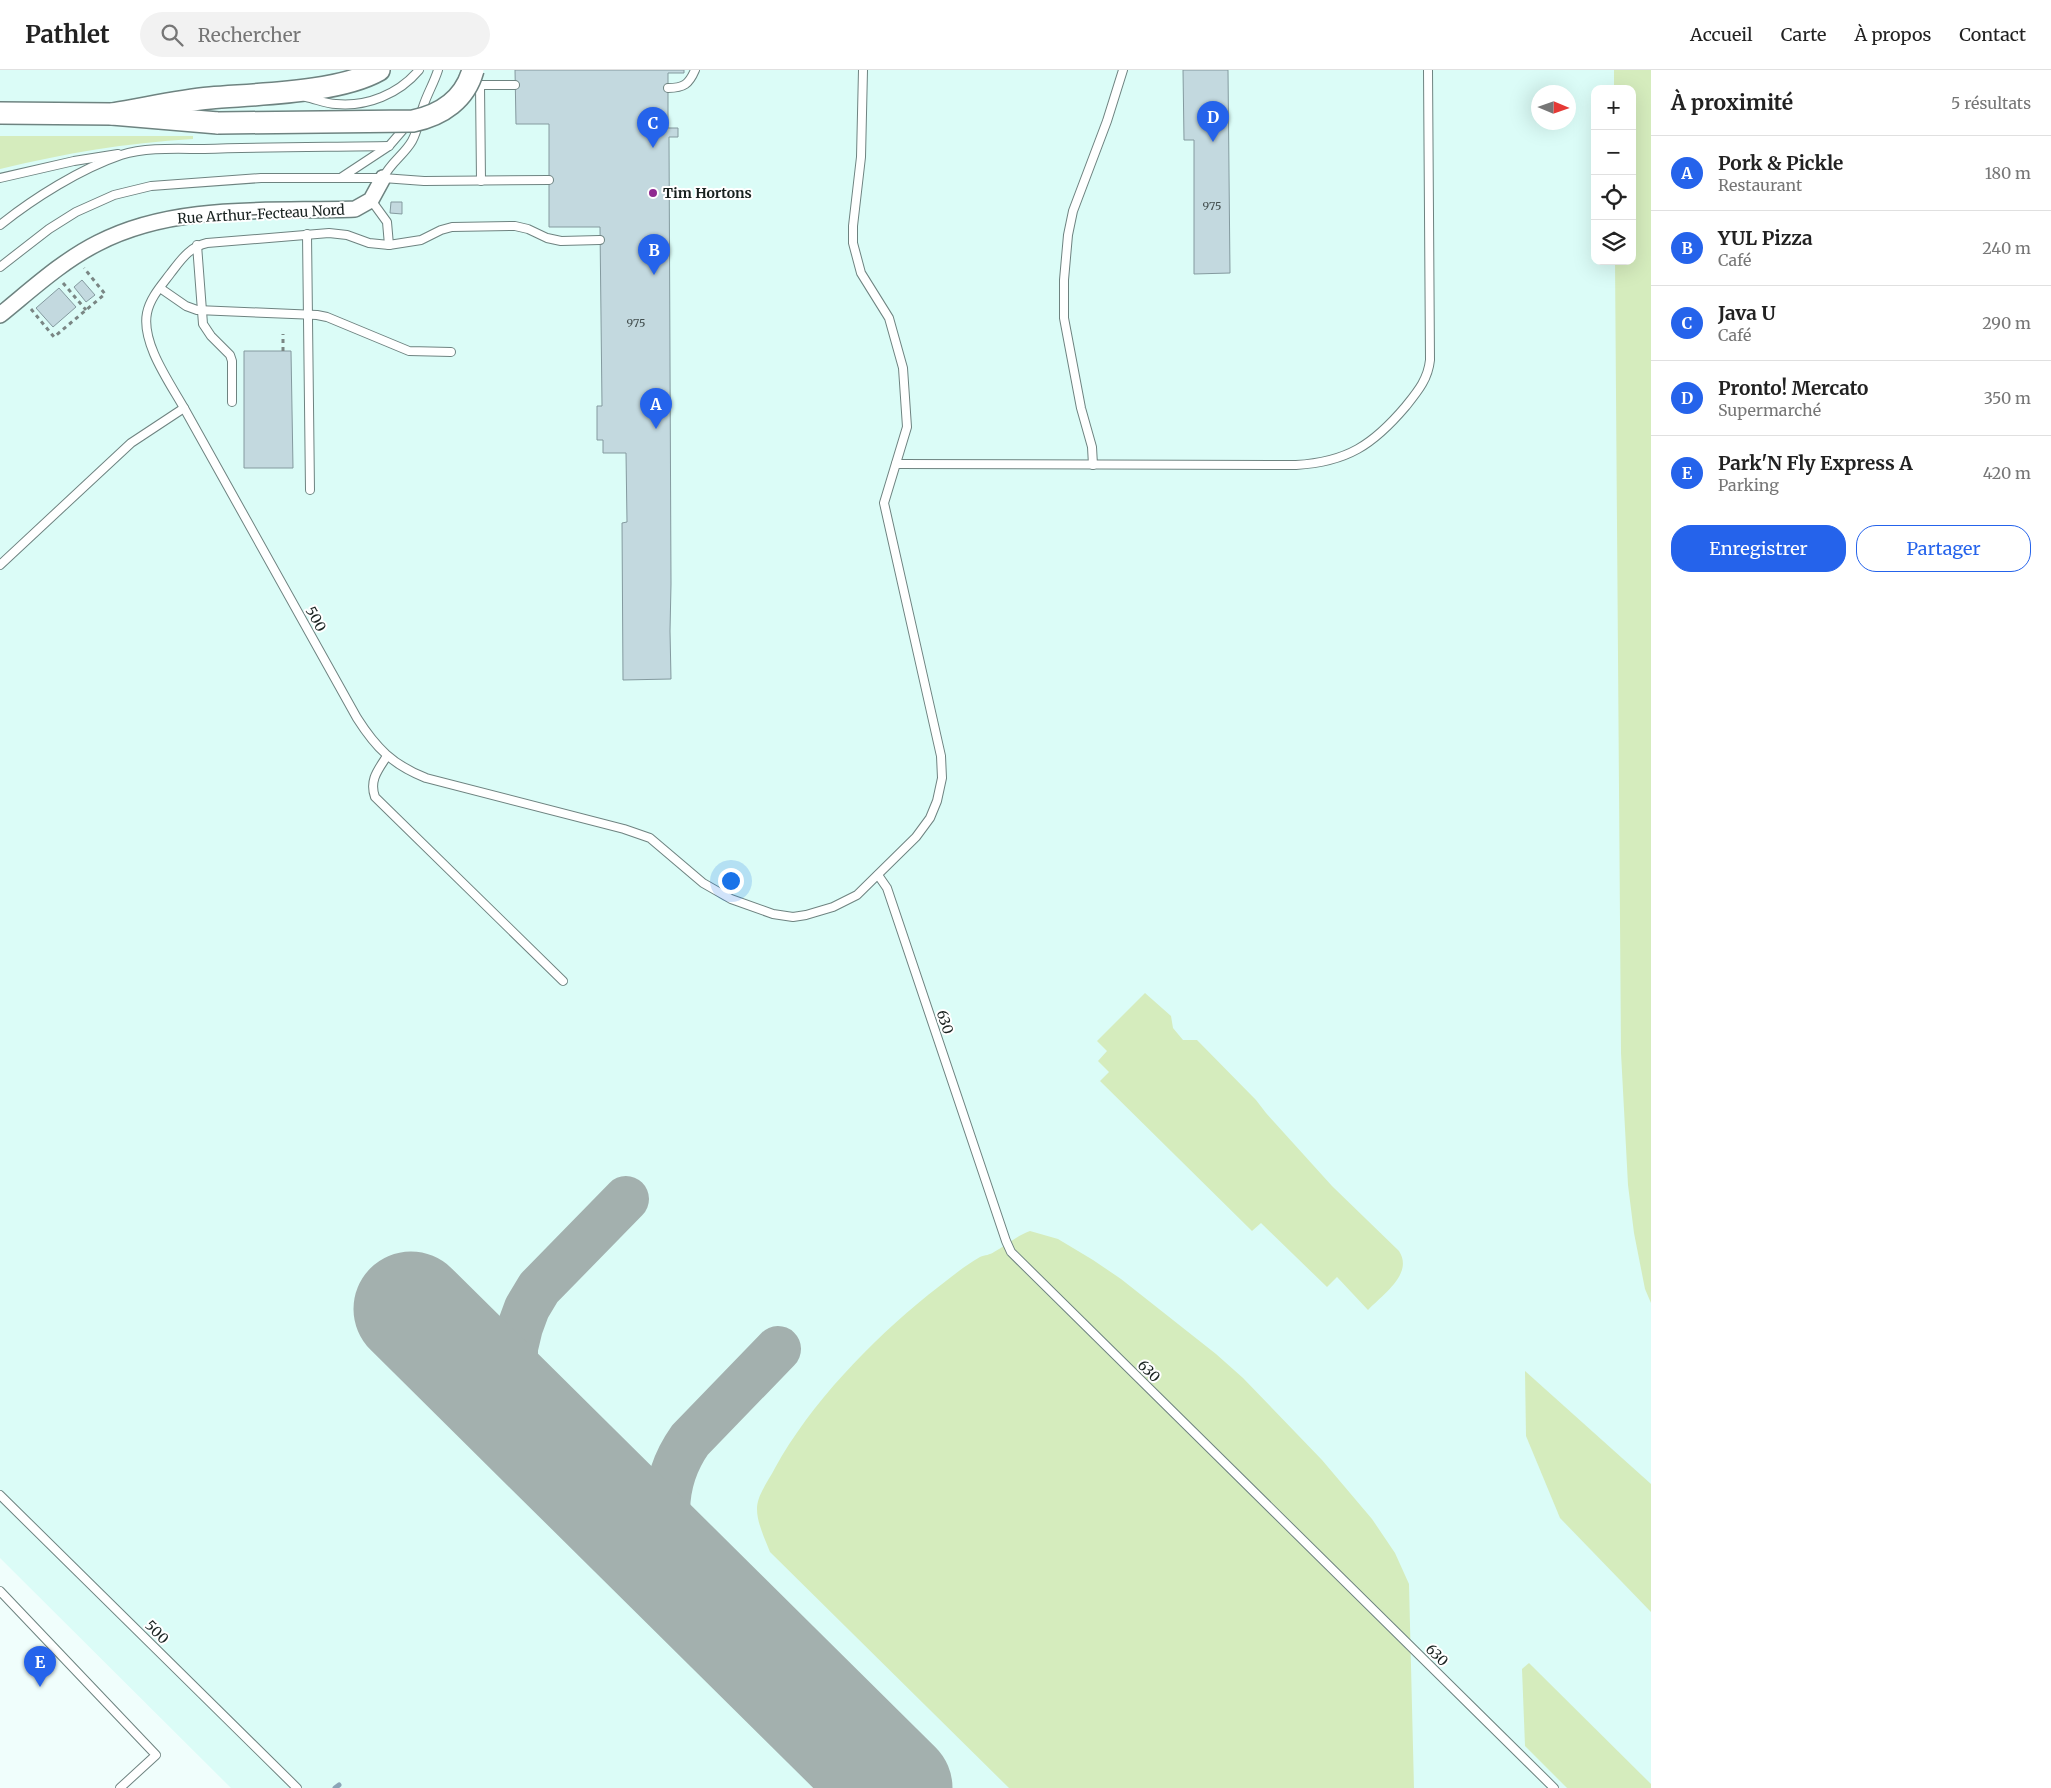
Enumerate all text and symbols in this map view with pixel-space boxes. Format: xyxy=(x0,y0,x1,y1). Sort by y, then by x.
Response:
search box xyxy=(140,12,490,57)
text: Pathlet xyxy=(25,19,110,50)
icon: search xyxy=(158,21,186,49)
text: Rechercher xyxy=(198,23,301,47)
text: Accueil xyxy=(1690,23,1753,46)
text: Carte xyxy=(1781,23,1826,46)
text: À propos xyxy=(1854,23,1931,46)
text: Contact xyxy=(1959,23,2026,46)
north arrow xyxy=(1531,85,1576,130)
map controls xyxy=(1591,85,1636,265)
button: + xyxy=(1591,85,1636,130)
text: À proximité xyxy=(1671,89,1793,116)
text: 5 résultats xyxy=(1951,93,2031,113)
pin: D xyxy=(1197,101,1229,142)
pin: C xyxy=(637,107,669,148)
button: − xyxy=(1591,130,1636,175)
text: Pork & Pickle xyxy=(1718,151,1843,175)
text: A xyxy=(1681,163,1693,183)
text: 180 m xyxy=(1985,163,2031,183)
button: locate xyxy=(1591,175,1636,220)
text: Restaurant xyxy=(1718,175,1802,195)
place label: Tim Hortons xyxy=(663,184,752,202)
marker: Tim Hortons xyxy=(647,187,659,199)
house number: 975 xyxy=(1203,199,1221,213)
street label: Rue Arthur-Fecteau Nord xyxy=(177,201,346,227)
button: layers xyxy=(1591,220,1636,265)
text: YUL Pizza xyxy=(1718,226,1813,250)
pin: B xyxy=(638,234,670,275)
text: B xyxy=(1681,238,1693,258)
text: 240 m xyxy=(1982,238,2031,258)
text: Café xyxy=(1718,250,1751,270)
text: Java U xyxy=(1718,301,1776,325)
text: C xyxy=(1682,313,1692,333)
text: 290 m xyxy=(1982,313,2031,333)
house number: 975 xyxy=(627,316,645,330)
text: Café xyxy=(1718,325,1751,345)
text: Pronto! Mercato xyxy=(1718,376,1868,400)
pin: A xyxy=(640,388,672,429)
text: D xyxy=(1681,388,1693,408)
text: 350 m xyxy=(1984,388,2031,408)
text: Supermarché xyxy=(1718,400,1821,420)
text: Park'N Fly Express A xyxy=(1718,451,1913,475)
text: E xyxy=(1682,463,1692,483)
text: 420 m xyxy=(1983,463,2031,483)
text: Parking xyxy=(1718,475,1779,495)
button: Enregistrer xyxy=(1671,525,1846,572)
button: Partager xyxy=(1856,525,2031,572)
street label: 500 xyxy=(302,603,330,635)
your location xyxy=(718,868,744,894)
street label: 630 xyxy=(933,1008,957,1036)
street label: 630 xyxy=(1134,1356,1164,1386)
street label: 500 xyxy=(141,1616,173,1648)
street label: 630 xyxy=(1422,1640,1452,1670)
pin: E xyxy=(24,1646,56,1687)

